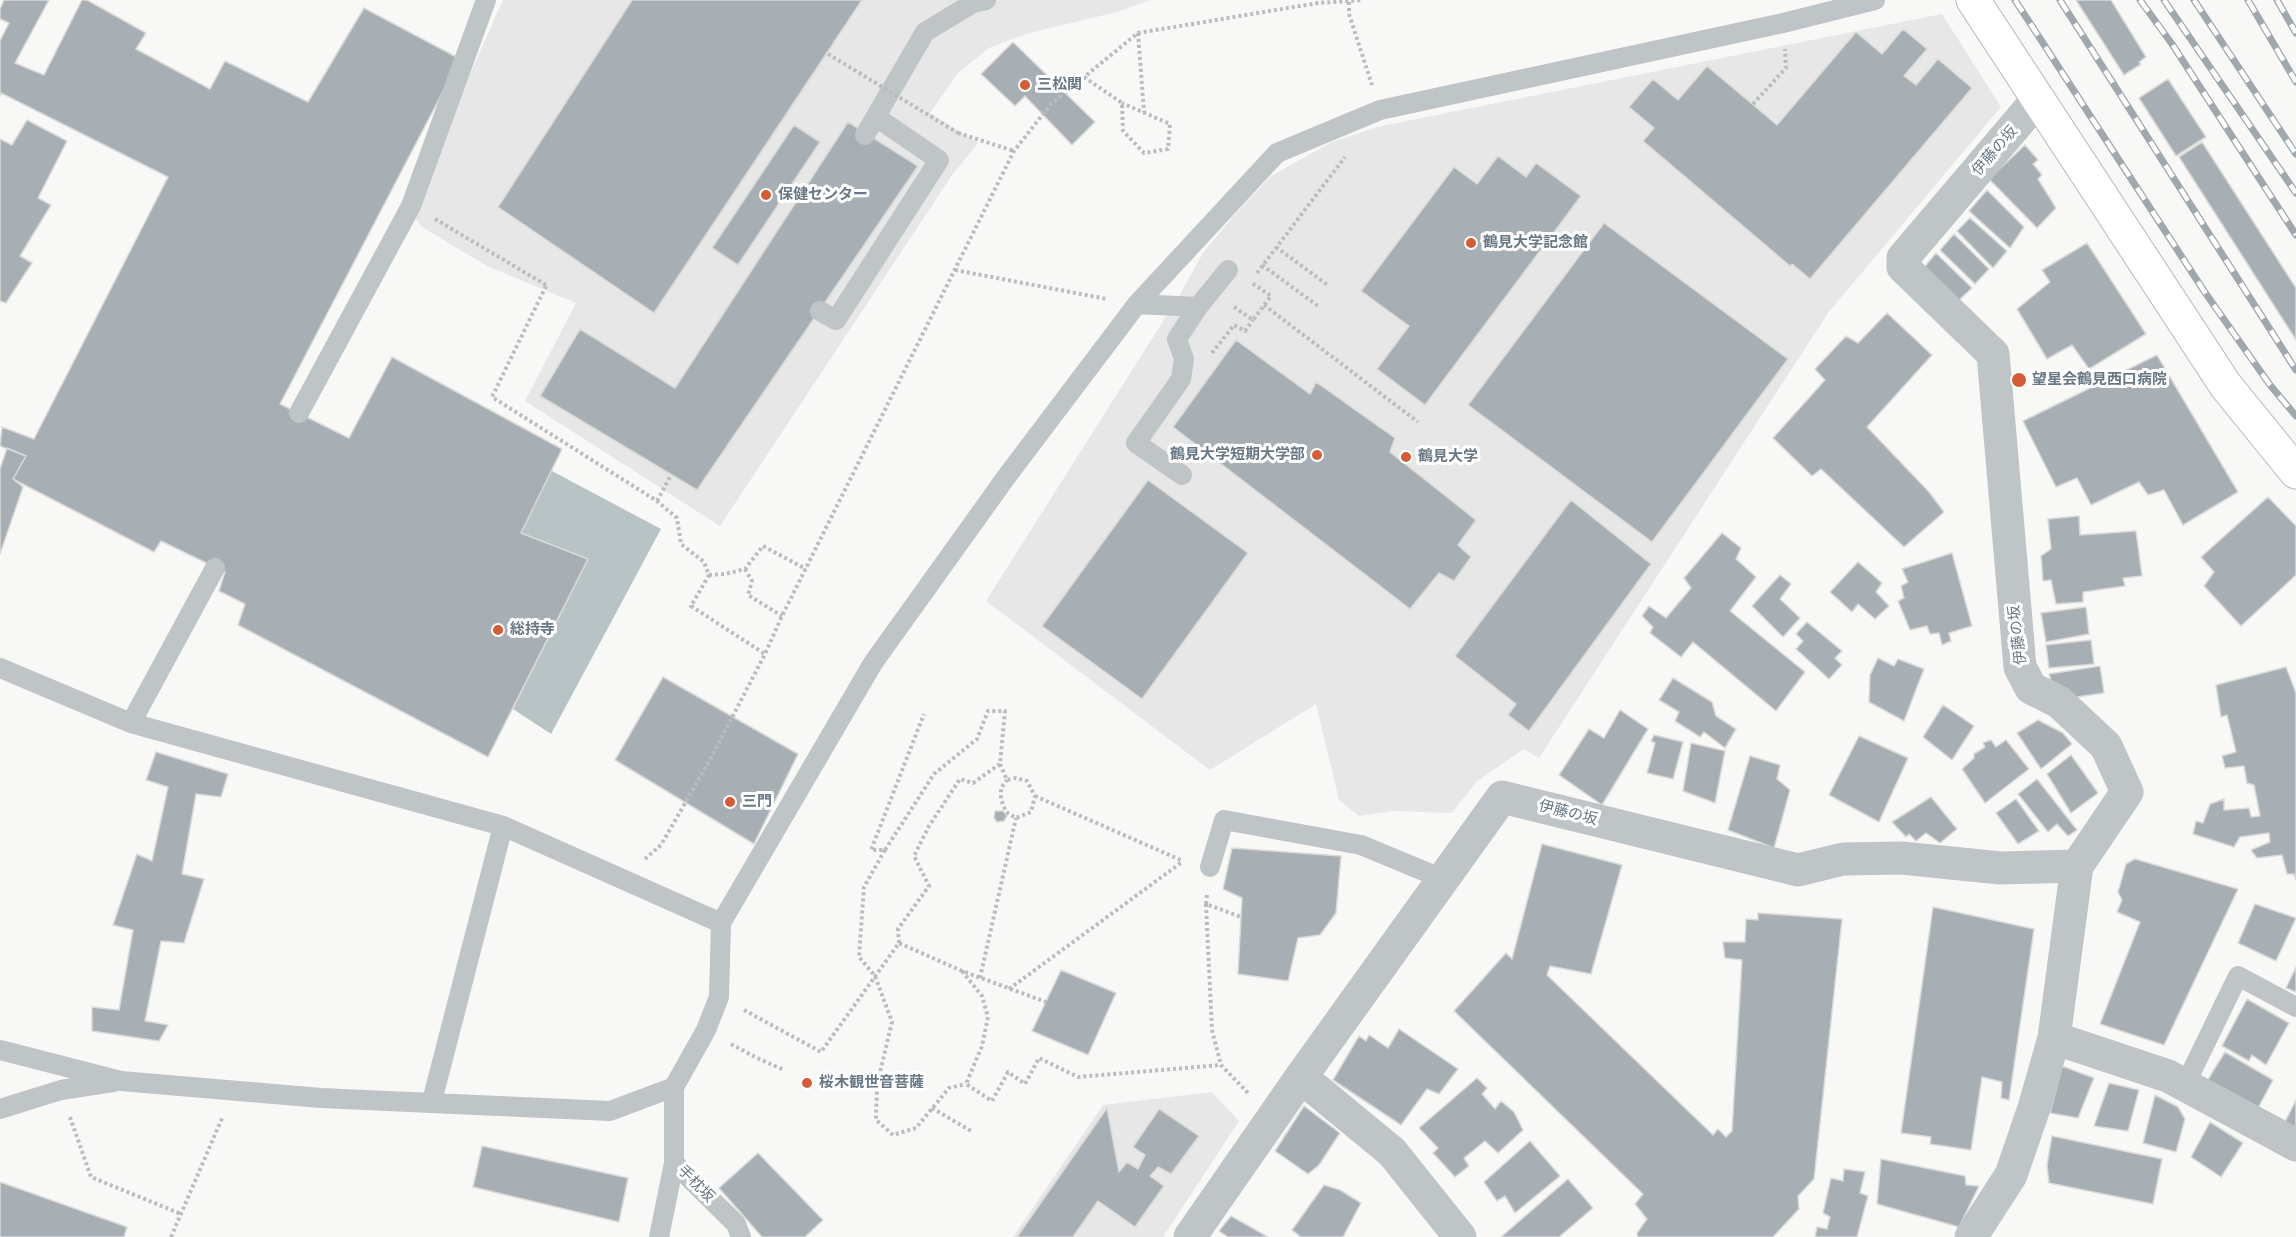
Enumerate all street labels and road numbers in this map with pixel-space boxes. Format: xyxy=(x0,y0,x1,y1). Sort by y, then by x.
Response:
street label: 伊藤の坂 xyxy=(1969,122,2021,180)
street label: 伊藤の坂 xyxy=(2005,604,2031,666)
street label: 伊藤の坂 xyxy=(1537,797,1599,829)
street label: 手枕坂 xyxy=(674,1162,718,1206)

